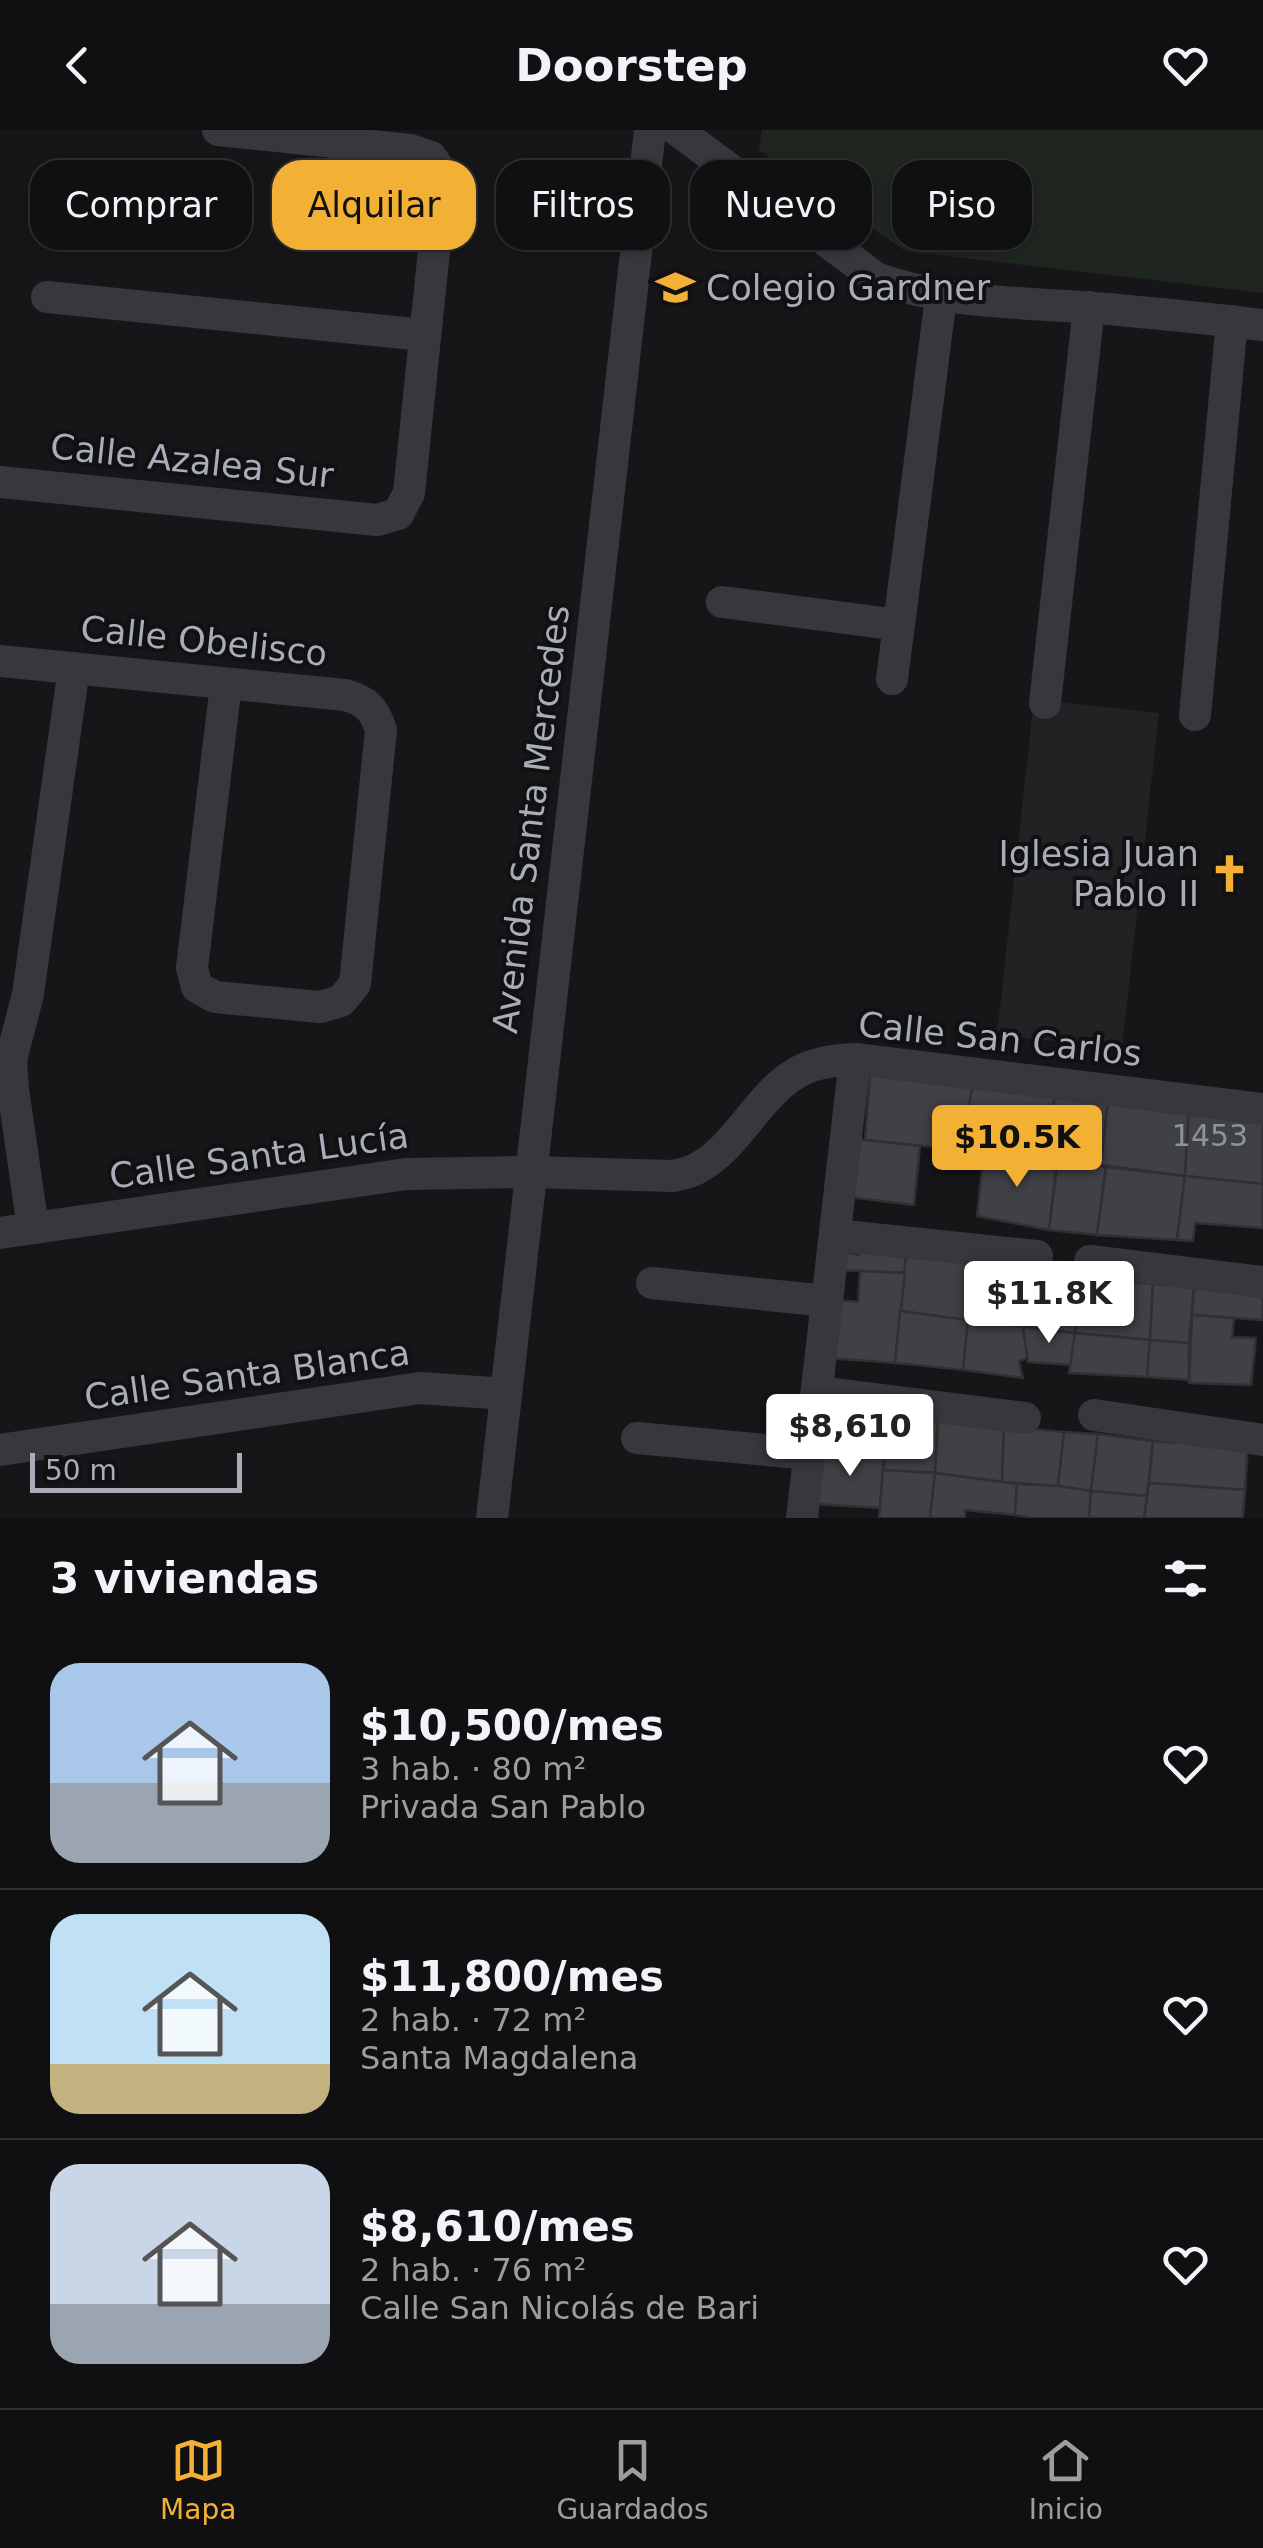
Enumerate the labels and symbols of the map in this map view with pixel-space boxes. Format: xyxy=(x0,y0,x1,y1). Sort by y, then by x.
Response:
school or university icon: Colegio Gardner xyxy=(655,267,697,309)
place label: Colegio Gardner xyxy=(706,268,991,308)
street label: Calle Azalea Sur xyxy=(49,426,336,496)
street label: Avenida Santa Mercedes xyxy=(485,603,577,1035)
street label: Calle Obelisco xyxy=(79,608,329,674)
place label: Iglesia Juan Pablo II xyxy=(999,834,1199,914)
church icon: Iglesia Juan Pablo II xyxy=(1208,853,1250,895)
street label: Calle San Carlos xyxy=(856,1004,1144,1074)
pin: $10.5K xyxy=(936,1105,1098,1190)
street label: Calle Santa Lucía xyxy=(107,1115,411,1197)
house number: 1453 xyxy=(1172,1118,1248,1153)
pin: $11.8K xyxy=(968,1261,1130,1346)
street label: Calle Santa Blanca xyxy=(82,1332,412,1418)
pin: $8,610 xyxy=(769,1394,931,1479)
scale bar xyxy=(30,1448,242,1492)

